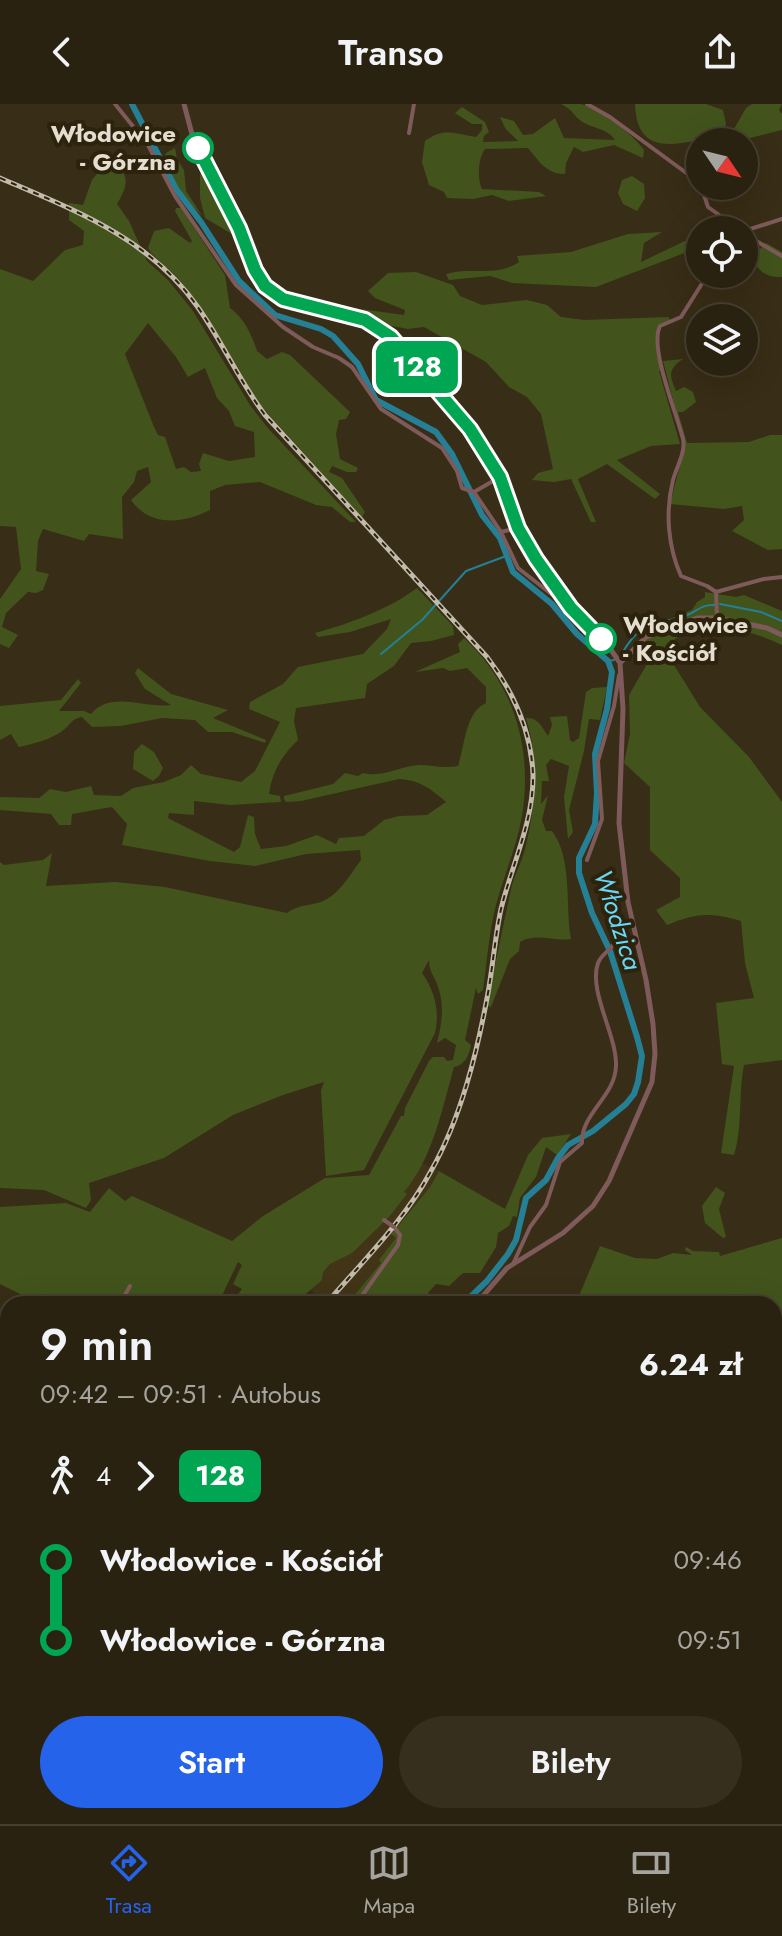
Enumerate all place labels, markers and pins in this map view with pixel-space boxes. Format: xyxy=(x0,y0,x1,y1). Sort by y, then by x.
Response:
place label: Włodowice - Górzna xyxy=(51,116,176,179)
marker: Włodowice - Górzna xyxy=(183,133,213,163)
place label: Włodowice - Kościół xyxy=(623,607,748,670)
marker: Włodowice - Kościół xyxy=(586,624,616,654)

